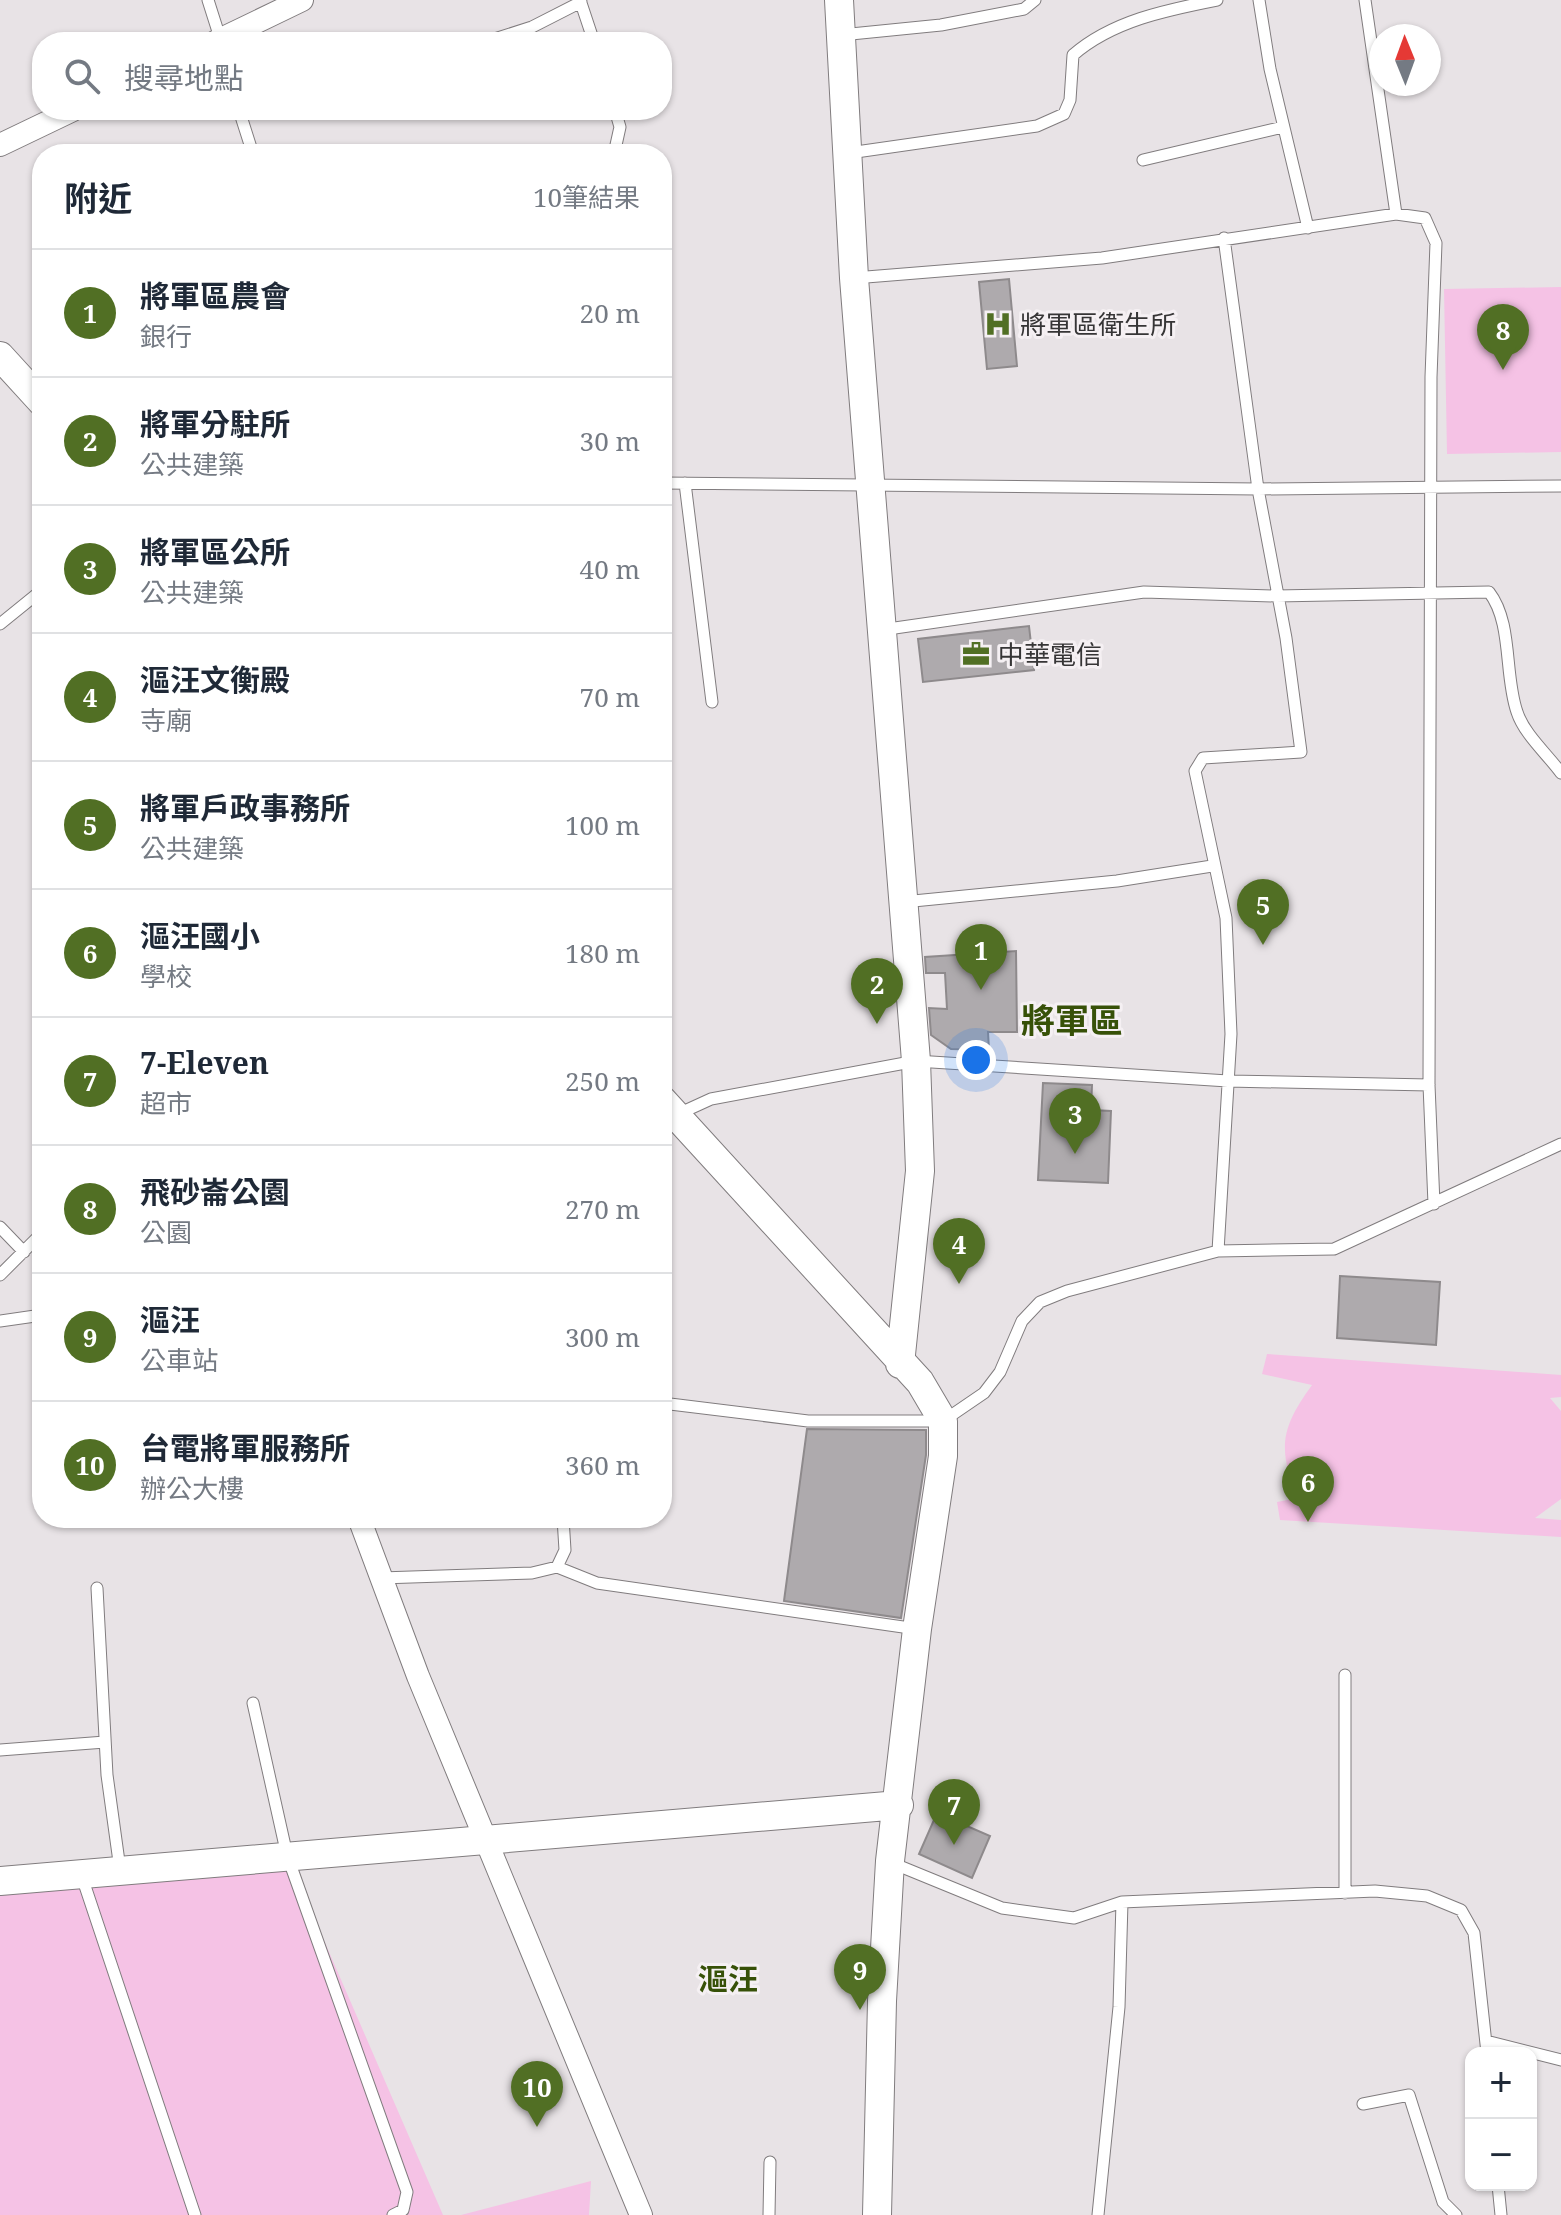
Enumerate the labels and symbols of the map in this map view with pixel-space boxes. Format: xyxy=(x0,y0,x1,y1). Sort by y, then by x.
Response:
north arrow xyxy=(1369,24,1441,96)
pin: 8 xyxy=(1477,304,1529,370)
place label: 將軍區衛生所 xyxy=(1020,306,1176,342)
hospital icon: 將軍區衛生所 xyxy=(983,309,1013,339)
place label: 中華電信 xyxy=(998,636,1102,672)
office icon: 中華電信 xyxy=(961,639,991,669)
pin: 5 xyxy=(1237,879,1289,945)
pin: 1 xyxy=(955,924,1007,990)
pin: 2 xyxy=(851,958,903,1024)
district label: 將軍區 xyxy=(1021,997,1123,1043)
your location xyxy=(956,1040,996,1080)
pin: 3 xyxy=(1049,1088,1101,1154)
pin: 4 xyxy=(933,1218,985,1284)
pin: 6 xyxy=(1282,1456,1334,1522)
pin: 7 xyxy=(928,1779,980,1845)
pin: 9 xyxy=(834,1944,886,2010)
district label: 漚汪 xyxy=(698,1958,758,1999)
pin: 10 xyxy=(511,2061,563,2127)

